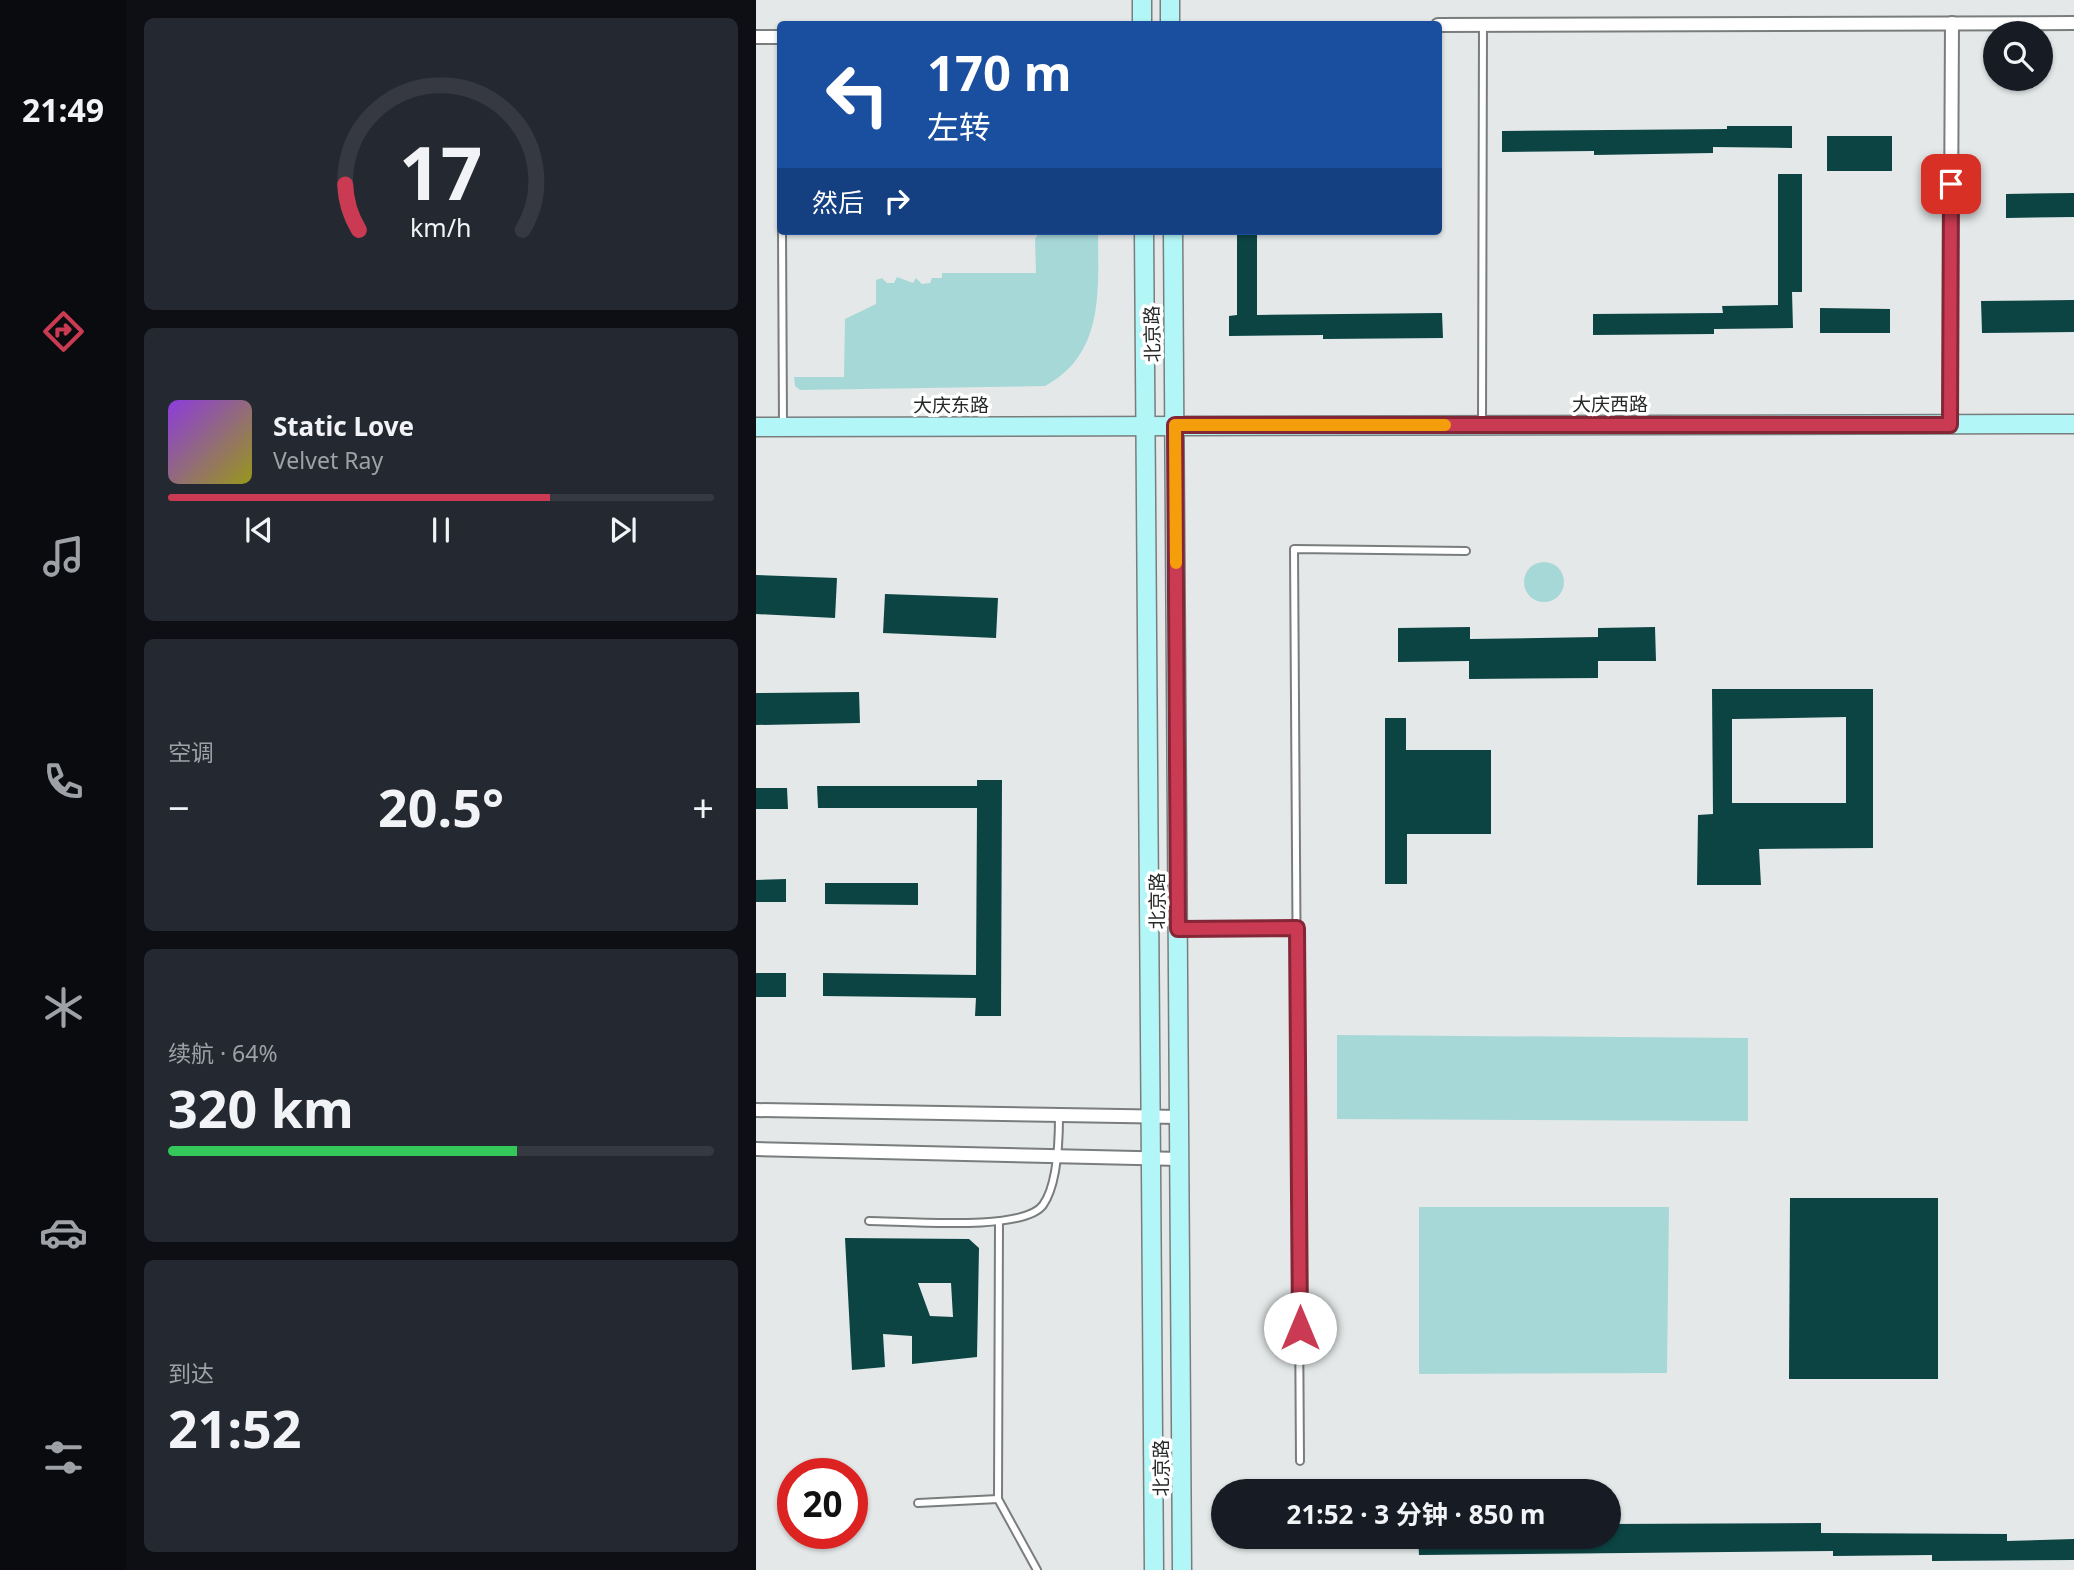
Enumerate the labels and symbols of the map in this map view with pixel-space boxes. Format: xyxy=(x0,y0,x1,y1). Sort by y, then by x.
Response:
pin xyxy=(1921,154,1981,214)
street label: 北京路 xyxy=(1139,305,1165,363)
street label: 大庆西路 xyxy=(1572,391,1648,417)
street label: 大庆东路 xyxy=(913,392,989,418)
street label: 北京路 xyxy=(1144,872,1170,930)
position arrow xyxy=(1263,1291,1337,1365)
street label: 北京路 xyxy=(1148,1439,1174,1497)
speed limit sign: 20 xyxy=(777,1458,868,1549)

